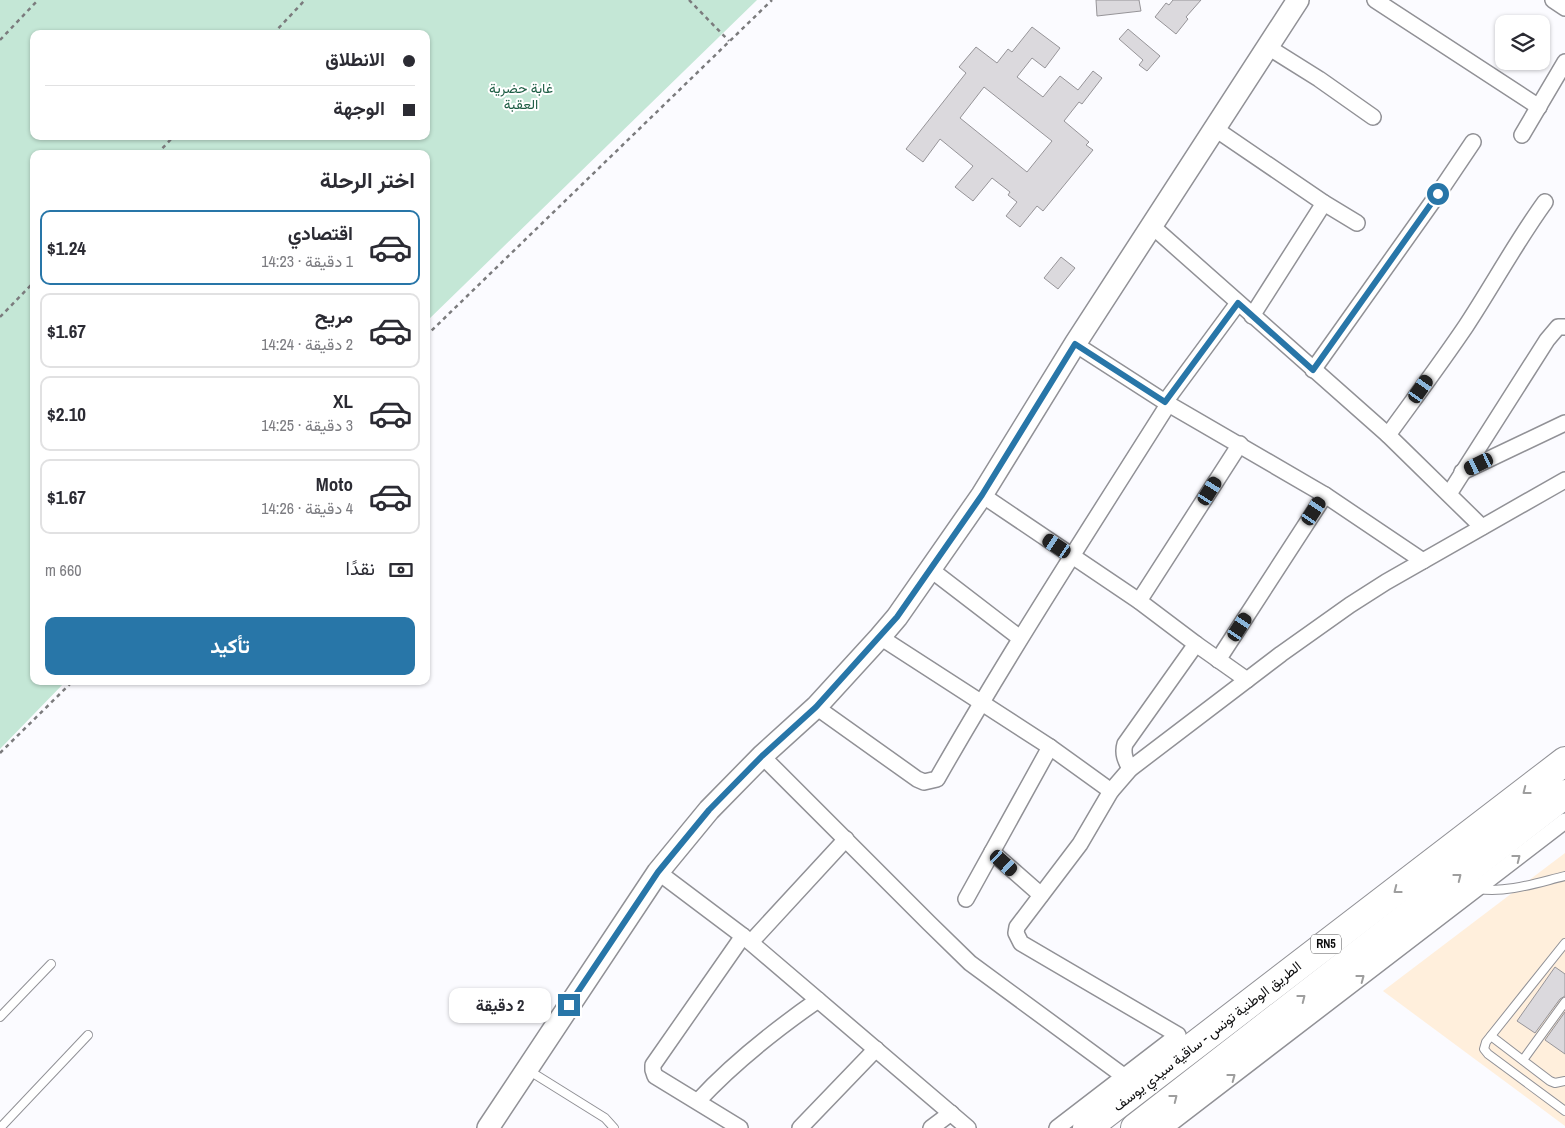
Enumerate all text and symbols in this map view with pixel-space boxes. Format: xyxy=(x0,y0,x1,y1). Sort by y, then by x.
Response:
map controls xyxy=(1495,15,1550,70)
button: layers xyxy=(1495,15,1550,70)
text: الانطلاق xyxy=(325,46,385,72)
park label: غابة حضرية العقبة xyxy=(489,79,553,113)
text: الوجهة xyxy=(333,95,385,121)
text: اختر الرحلة xyxy=(320,165,415,195)
route start xyxy=(1427,183,1449,205)
text: اقتصادي xyxy=(288,220,353,246)
icon: car xyxy=(368,225,413,270)
text: $1.24 xyxy=(47,235,86,261)
text: 1 دقيقة · 14:23 xyxy=(261,250,353,272)
text: مريح xyxy=(315,303,353,329)
icon: car xyxy=(368,308,413,353)
text: $1.67 xyxy=(47,318,86,344)
text: 2 دقيقة · 14:24 xyxy=(261,333,353,355)
car xyxy=(1406,372,1435,406)
text: XL xyxy=(333,388,353,414)
icon: car xyxy=(368,391,413,436)
text: $2.10 xyxy=(47,401,86,427)
text: 3 دقيقة · 14:25 xyxy=(261,414,353,436)
car xyxy=(1462,451,1495,477)
text: Moto xyxy=(316,471,353,497)
icon: car xyxy=(368,474,413,519)
car xyxy=(1195,474,1224,508)
text: $1.67 xyxy=(47,484,86,510)
car xyxy=(1299,494,1328,528)
text: 4 دقيقة · 14:26 xyxy=(261,497,353,519)
car xyxy=(1040,531,1073,561)
text: نقدًا xyxy=(346,555,375,581)
icon: cash xyxy=(387,556,415,584)
text: 660 m xyxy=(45,559,81,581)
car xyxy=(1225,610,1254,644)
button: تأكيد xyxy=(45,617,415,675)
one-way arrow xyxy=(1523,785,1532,793)
car xyxy=(987,847,1020,879)
one-way arrow xyxy=(1512,855,1521,864)
one-way arrow xyxy=(1452,874,1462,883)
one-way arrow xyxy=(1394,884,1403,892)
road number: RN5 xyxy=(1311,934,1341,954)
street label: الطريق الوطنية تونس - ساقية سيدي يوسف xyxy=(1109,957,1307,1118)
one-way arrow xyxy=(1355,976,1364,984)
callout: 2 دقيقة xyxy=(449,988,552,1022)
text: 2 دقيقة xyxy=(476,994,524,1016)
route end xyxy=(558,994,580,1016)
one-way arrow xyxy=(1296,996,1305,1004)
one-way arrow xyxy=(1226,1074,1236,1083)
one-way arrow xyxy=(1168,1095,1177,1104)

